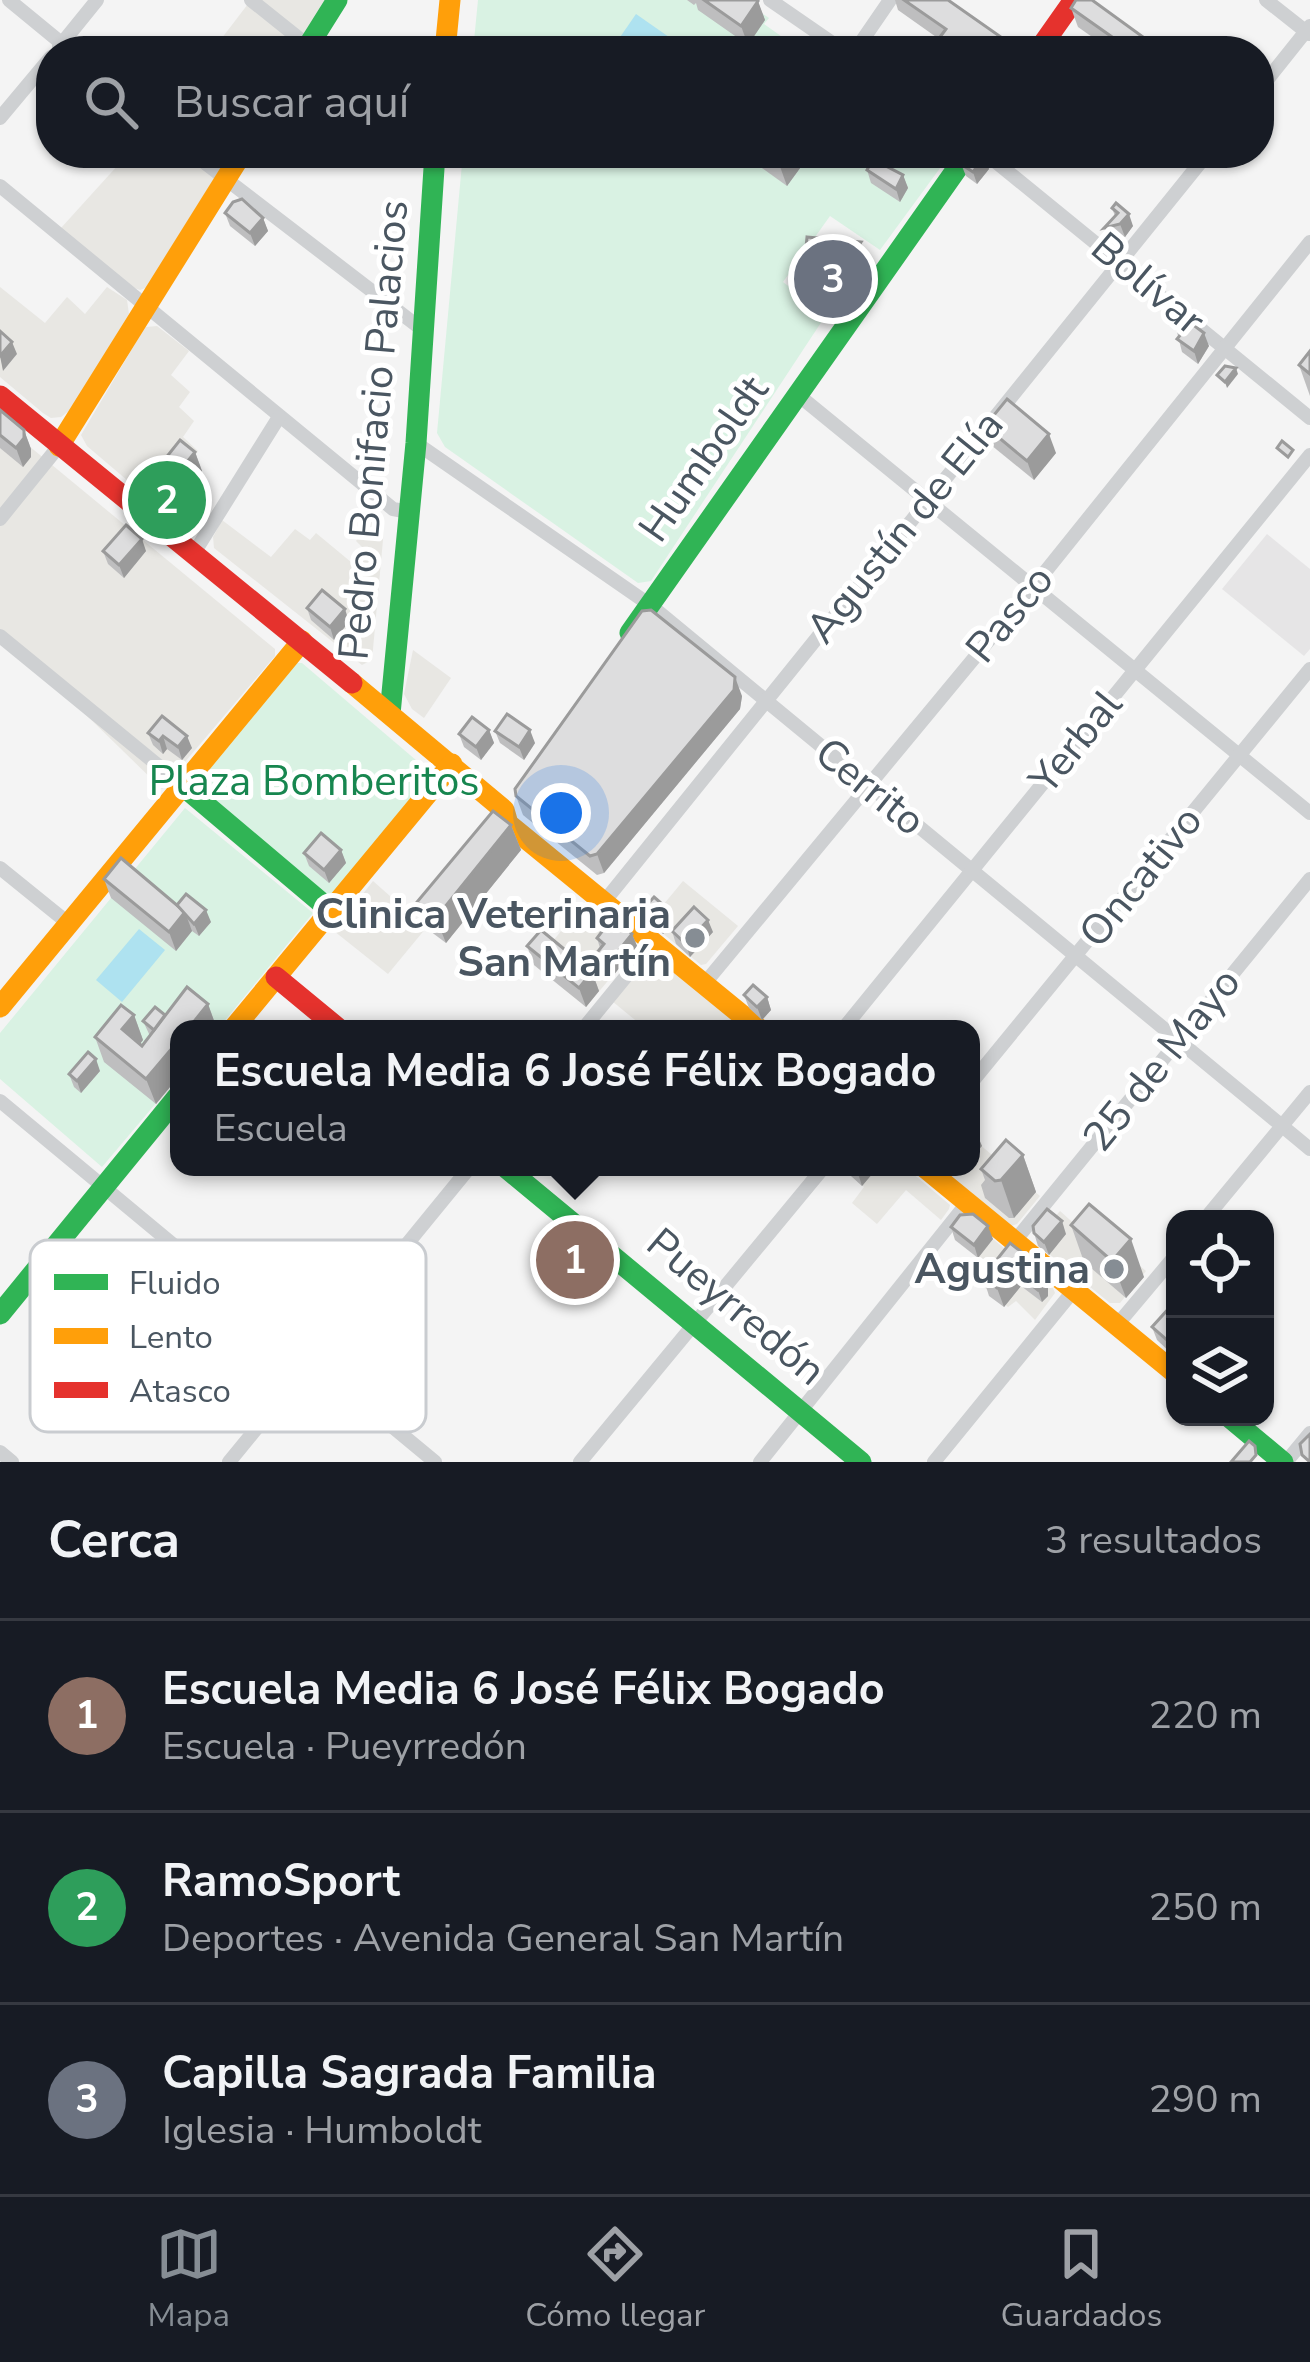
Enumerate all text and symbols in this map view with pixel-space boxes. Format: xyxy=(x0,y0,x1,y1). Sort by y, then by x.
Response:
search box xyxy=(36,36,1274,168)
icon: search xyxy=(78,69,144,135)
text: Buscar aquí xyxy=(174,72,409,133)
street label: Pedro Bonifacio Palacios xyxy=(326,198,422,662)
street label: Bolívar xyxy=(1079,220,1217,348)
pin: 3 xyxy=(794,234,872,324)
street label: Humboldt xyxy=(626,364,782,553)
street label: Agustín de Elía xyxy=(793,399,1017,655)
pin: 2 xyxy=(128,455,206,545)
street label: Pasco xyxy=(953,553,1067,675)
street label: Yerbal xyxy=(1016,678,1136,807)
street label: Cerrito xyxy=(803,725,937,849)
park label: Plaza Bomberitos xyxy=(149,753,479,810)
your location xyxy=(531,783,591,843)
street label: Oncativo xyxy=(1066,794,1216,960)
place label: Clinica Veterinaria San Martín xyxy=(316,886,671,991)
marker: Clinica Veterinaria San Martín xyxy=(682,925,708,951)
street label: 25 de Mayo xyxy=(1070,956,1254,1164)
popup xyxy=(170,1020,980,1176)
text: Escuela Media 6 José Félix Bogado xyxy=(214,1041,936,1102)
text: Escuela xyxy=(214,1102,348,1155)
map controls xyxy=(1166,1210,1274,1426)
button: locate xyxy=(1166,1210,1274,1318)
pin: 1 xyxy=(536,1215,614,1305)
street label: Pueyrredón xyxy=(634,1215,838,1399)
legend xyxy=(30,1240,426,1432)
place label: Agustina xyxy=(915,1241,1090,1298)
marker: Agustina xyxy=(1101,1256,1127,1282)
text: Fluido xyxy=(129,1261,221,1306)
text: Lento xyxy=(129,1315,213,1360)
button: layers xyxy=(1166,1318,1274,1426)
text: Atasco xyxy=(129,1369,231,1414)
text: Cerca xyxy=(48,1505,180,1575)
text: 3 resultados xyxy=(1045,1514,1262,1567)
text: Escuela Media 6 José Félix Bogado xyxy=(162,1659,885,1720)
text: 1 xyxy=(75,1689,99,1742)
text: 220 m xyxy=(1148,1689,1262,1742)
text: Escuela · Pueyrredón xyxy=(162,1720,527,1773)
text: RamoSport xyxy=(162,1851,400,1912)
text: 2 xyxy=(75,1881,99,1934)
text: 250 m xyxy=(1148,1881,1262,1934)
text: Deportes · Avenida General San Martín xyxy=(162,1912,844,1965)
text: Capilla Sagrada Familia xyxy=(162,2043,657,2104)
text: 3 xyxy=(75,2073,99,2126)
text: 290 m xyxy=(1148,2073,1262,2126)
text: Iglesia · Humboldt xyxy=(162,2104,481,2157)
tab: Mapa xyxy=(148,2221,230,2338)
tab: Cómo llegar xyxy=(525,2221,705,2338)
tab: Guardados xyxy=(1001,2221,1162,2338)

